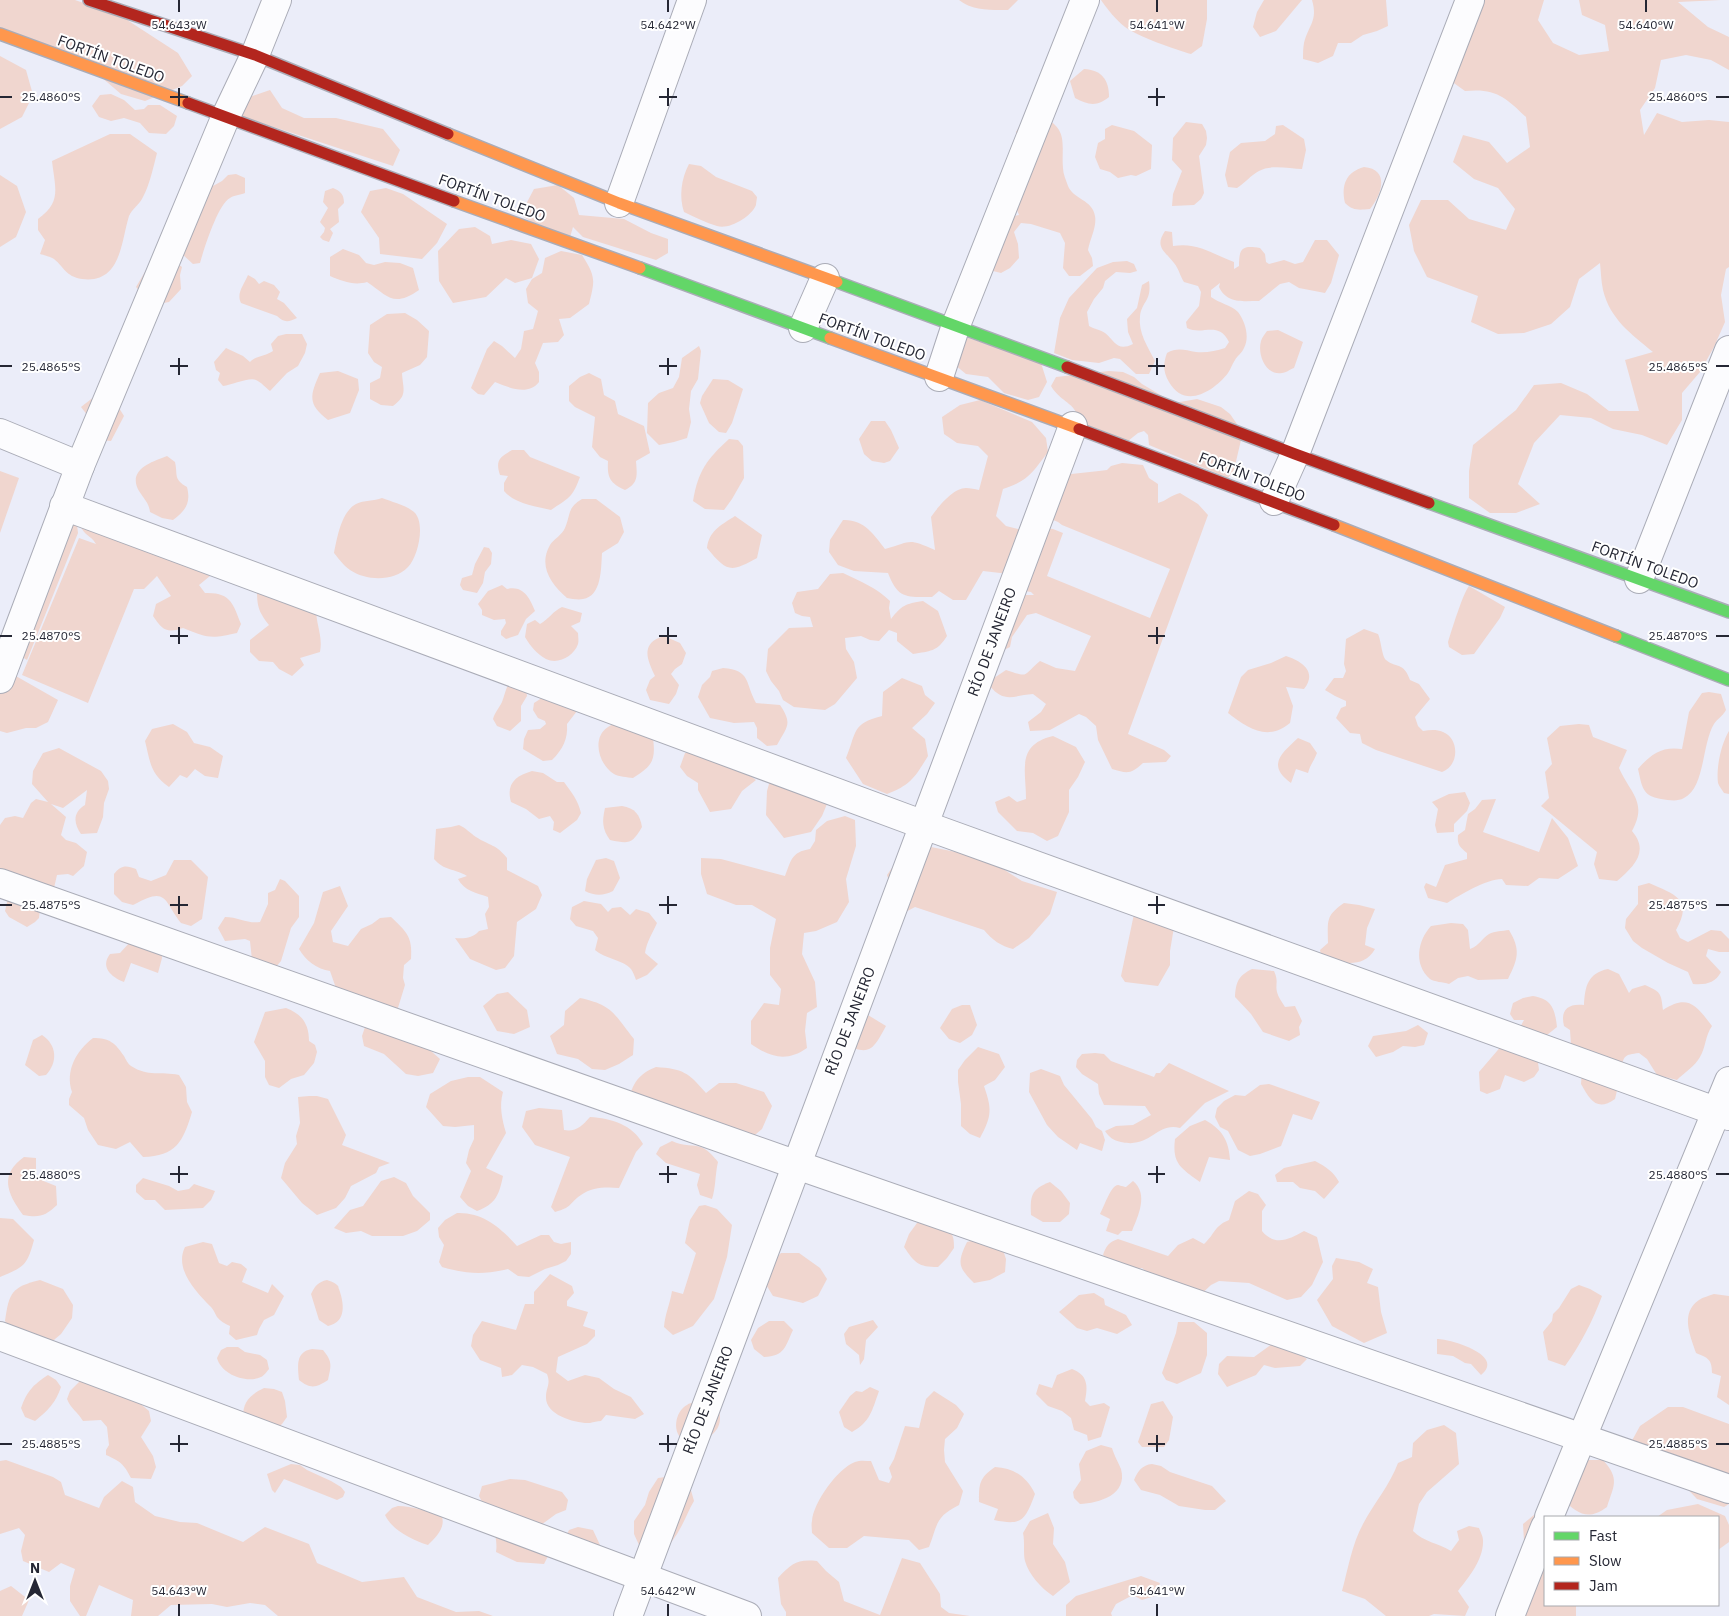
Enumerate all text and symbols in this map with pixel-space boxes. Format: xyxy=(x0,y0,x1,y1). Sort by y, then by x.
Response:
text: 54.643°W xyxy=(151,17,207,32)
text: 54.642°W xyxy=(640,17,696,32)
text: 54.641°W xyxy=(1129,17,1185,32)
text: 54.640°W xyxy=(1618,17,1674,32)
street label: FORTÍN TOLEDO xyxy=(55,30,167,87)
text: 25.4860°S xyxy=(21,89,81,104)
text: 25.4860°S xyxy=(1648,89,1708,104)
street label: FORTÍN TOLEDO xyxy=(436,169,548,226)
street label: FORTÍN TOLEDO xyxy=(816,308,928,365)
text: 25.4865°S xyxy=(21,359,81,374)
text: 25.4865°S xyxy=(1648,359,1708,374)
street label: FORTÍN TOLEDO xyxy=(1196,448,1308,506)
street label: FORTÍN TOLEDO xyxy=(1589,536,1701,593)
street label: RÍO DE JANEIRO xyxy=(963,585,1020,699)
text: 25.4870°S xyxy=(21,628,81,643)
text: 25.4870°S xyxy=(1648,628,1708,643)
text: 25.4875°S xyxy=(21,897,81,912)
text: 25.4875°S xyxy=(1648,897,1708,912)
street label: RÍO DE JANEIRO xyxy=(820,964,879,1078)
text: 25.4880°S xyxy=(21,1167,81,1182)
text: 25.4880°S xyxy=(1648,1167,1708,1182)
street label: RÍO DE JANEIRO xyxy=(678,1343,737,1457)
text: 25.4885°S xyxy=(21,1436,81,1451)
text: 25.4885°S xyxy=(1648,1436,1708,1451)
legend xyxy=(1544,1516,1719,1606)
text: Fast xyxy=(1589,1526,1617,1545)
text: Slow xyxy=(1589,1551,1622,1570)
north arrow xyxy=(10,1556,60,1606)
text: N xyxy=(30,1559,40,1577)
text: Jam xyxy=(1589,1576,1618,1595)
text: 54.643°W xyxy=(151,1583,207,1598)
text: 54.642°W xyxy=(640,1583,696,1598)
text: 54.641°W xyxy=(1129,1583,1185,1598)

